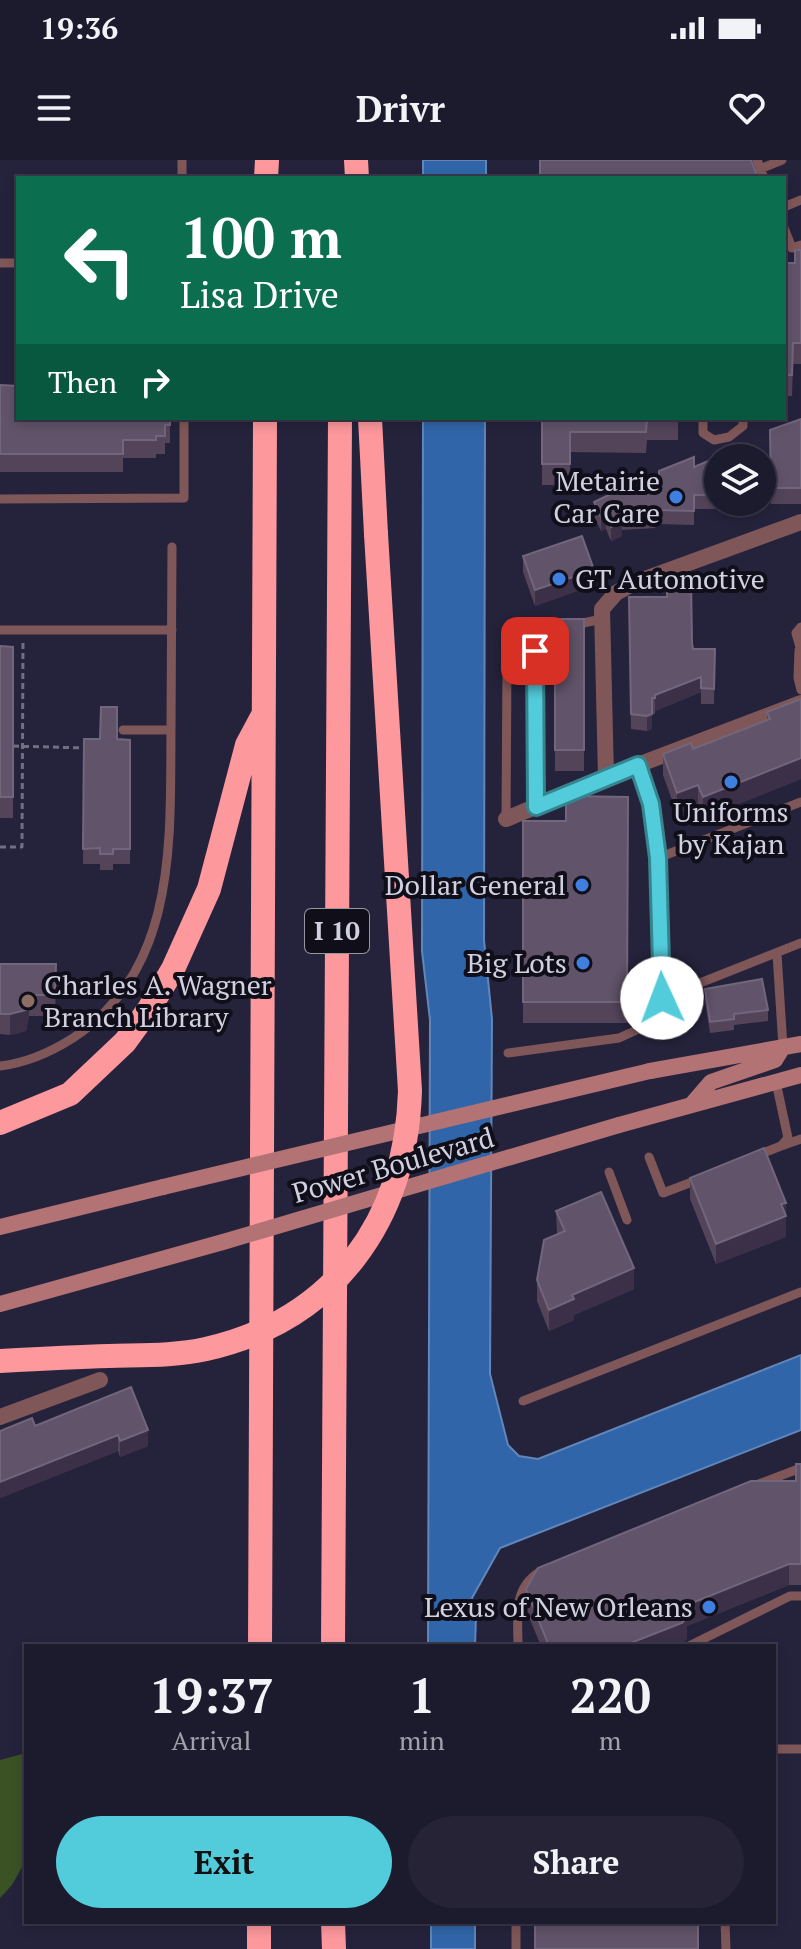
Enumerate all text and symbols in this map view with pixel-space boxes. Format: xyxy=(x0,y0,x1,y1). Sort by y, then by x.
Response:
text: 19:36 xyxy=(40,8,118,48)
text: Drivr xyxy=(356,85,445,132)
icon: menu xyxy=(32,86,76,130)
icon: heart xyxy=(725,86,769,130)
text: 100 m xyxy=(180,200,342,274)
icon: left xyxy=(48,208,152,312)
text: Lisa Drive xyxy=(180,271,339,318)
icon: right xyxy=(133,360,177,404)
text: Then xyxy=(48,362,117,402)
map controls xyxy=(704,444,776,516)
button: layers xyxy=(704,444,776,516)
place label: Metairie Car Care xyxy=(553,462,660,531)
marker: Metairie Car Care xyxy=(667,488,685,506)
place label: GT Automotive xyxy=(575,560,765,597)
marker: GT Automotive xyxy=(550,570,568,588)
pin xyxy=(501,617,569,685)
icon: arrive xyxy=(513,629,557,673)
marker: Uniforms by Kajan xyxy=(722,773,740,791)
place label: Uniforms by Kajan xyxy=(673,793,789,862)
place label: Dollar General xyxy=(385,866,566,903)
marker: Dollar General xyxy=(573,876,591,894)
road number: I 10 xyxy=(305,909,369,953)
place label: Big Lots xyxy=(467,944,567,981)
marker: Big Lots xyxy=(574,954,592,972)
position arrow xyxy=(620,956,704,1040)
place label: Charles A. Wagner Branch Library xyxy=(44,966,272,1035)
marker: Charles A. Wagner Branch Library xyxy=(19,992,37,1010)
street label: Power Boulevard xyxy=(288,1118,498,1211)
place label: Lexus of New Orleans xyxy=(424,1588,693,1625)
marker: Lexus of New Orleans xyxy=(700,1598,718,1616)
text: 19:37 xyxy=(149,1663,274,1727)
text: 1 xyxy=(408,1663,435,1727)
text: 220 xyxy=(570,1663,651,1727)
text: Arrival xyxy=(172,1723,251,1757)
text: min xyxy=(399,1723,445,1757)
text: m xyxy=(599,1723,622,1757)
button: Exit xyxy=(56,1816,392,1908)
button: Share xyxy=(408,1816,744,1908)

